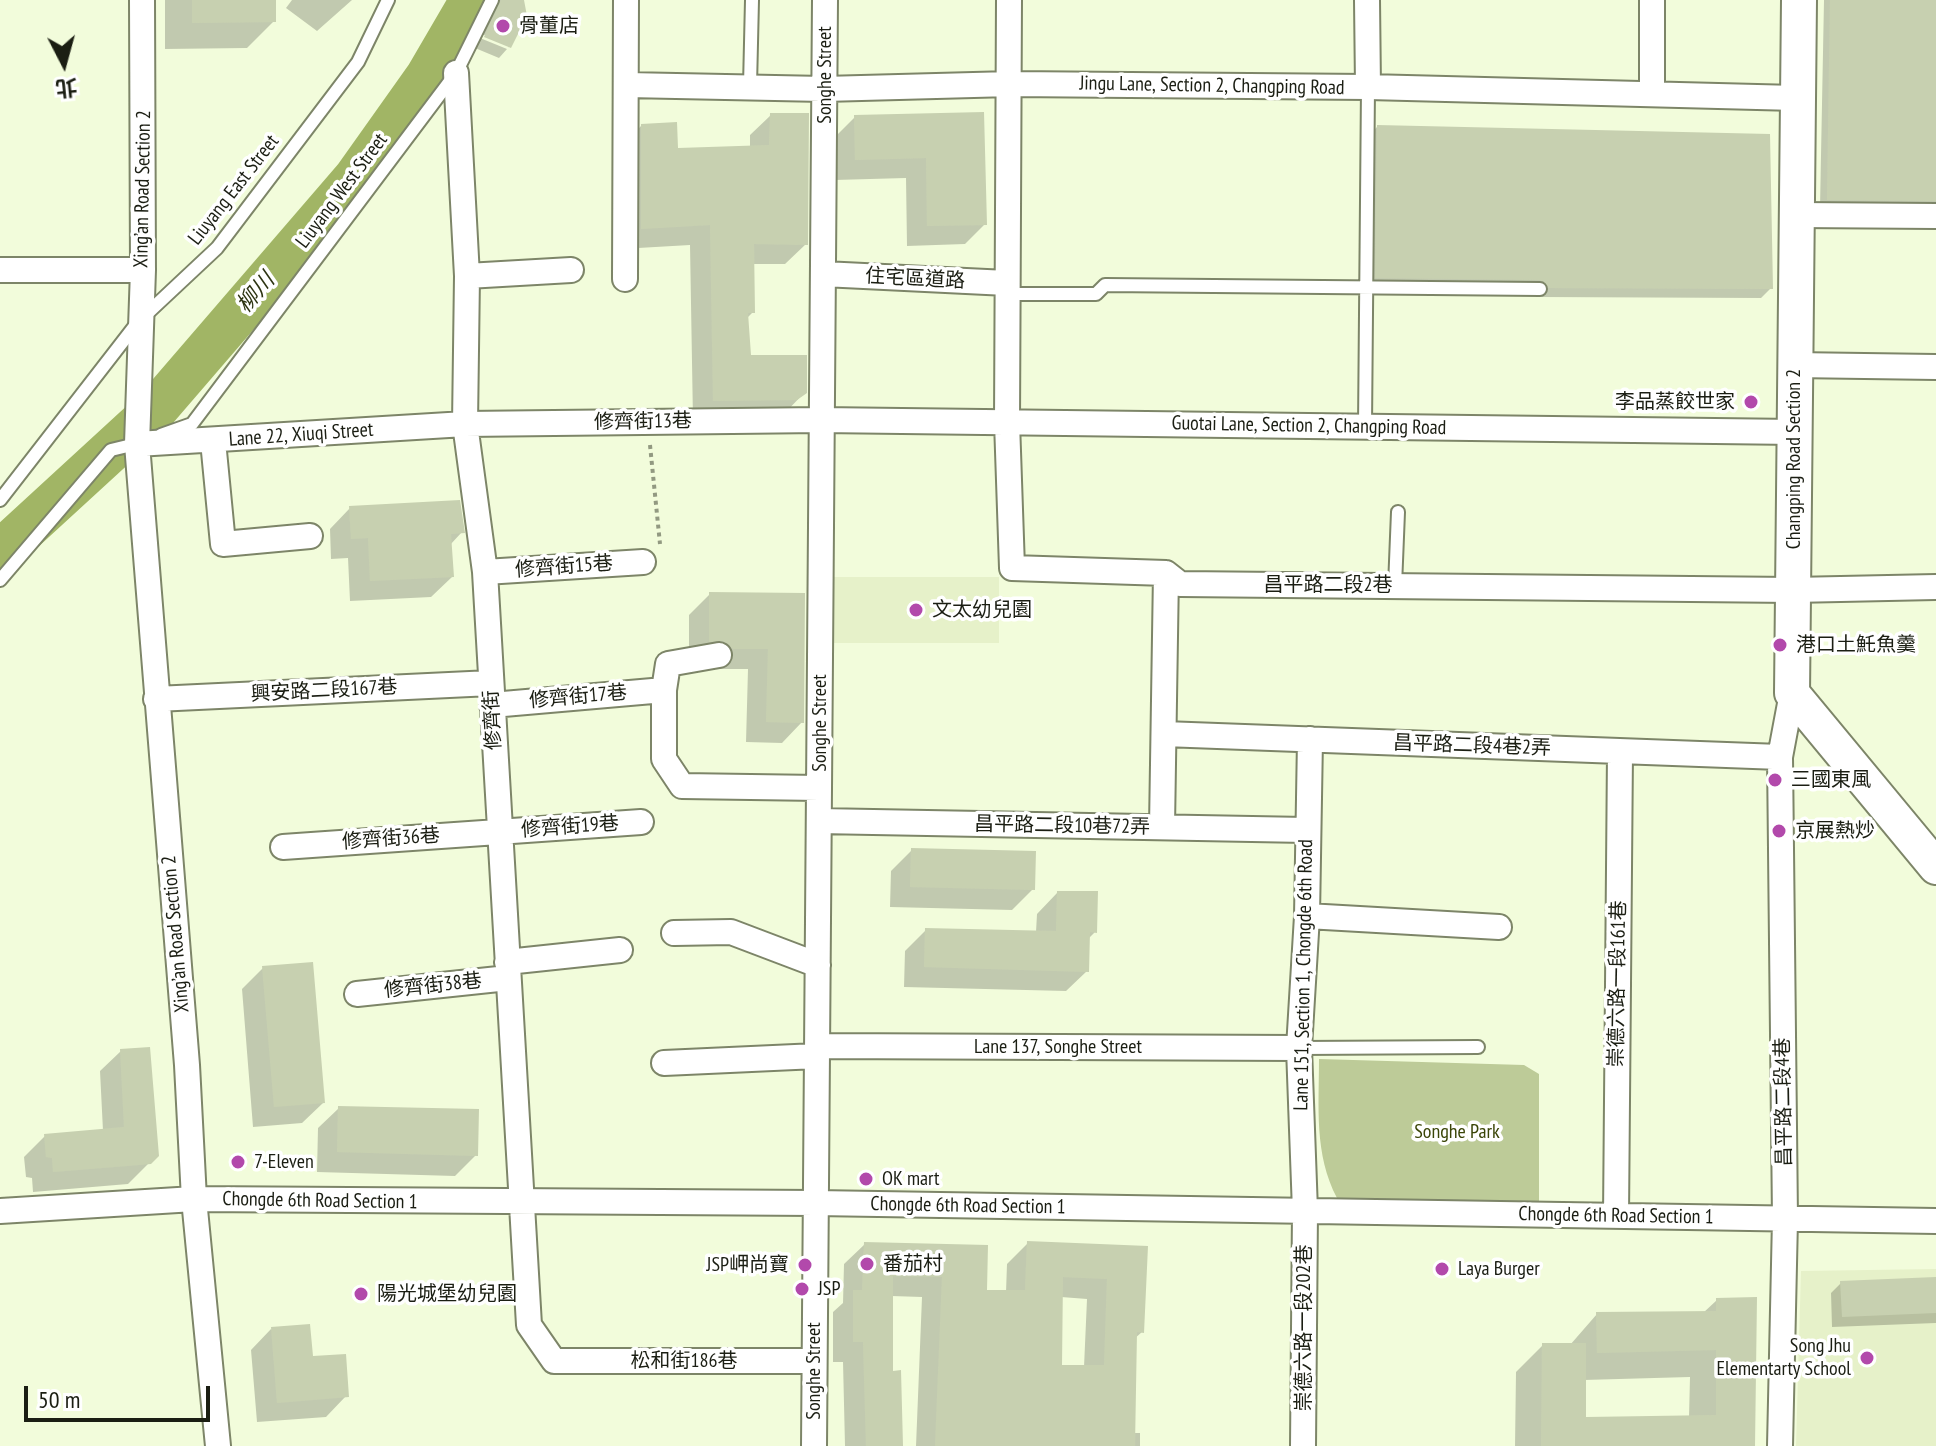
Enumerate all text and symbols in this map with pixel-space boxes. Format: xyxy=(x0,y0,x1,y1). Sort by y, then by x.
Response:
place label: 骨董店 xyxy=(519,14,579,38)
marker: 骨董店 xyxy=(494,17,512,35)
north arrow xyxy=(24,24,104,104)
street label: Songhe Street xyxy=(813,26,837,124)
street label: Jingu Lane, Section 2, Changping Road xyxy=(1079,72,1345,100)
text: 北 xyxy=(54,73,79,103)
street label: Xing’an Road Section 2 xyxy=(130,110,156,268)
street label: Liuyang West Street xyxy=(291,129,393,253)
street label: Liuyang East Street xyxy=(184,130,284,250)
street label: 住宅區道路 xyxy=(864,264,966,294)
water label: 柳川 xyxy=(232,268,280,318)
street label: Changping Road Section 2 xyxy=(1782,369,1806,549)
place label: 李品蒸餃世家 xyxy=(1615,390,1735,414)
marker: 李品蒸餃世家 xyxy=(1742,393,1760,411)
street label: 修齊街13巷 xyxy=(594,409,692,435)
street label: Guotai Lane, Section 2, Changping Road xyxy=(1171,412,1447,440)
street label: Lane 22, Xiuqi Street xyxy=(228,418,374,452)
street label: 修齊街15巷 xyxy=(514,552,614,582)
street label: 昌平路二段2巷 xyxy=(1264,573,1392,597)
place label: 文太幼兒園 xyxy=(932,598,1032,622)
marker: 文太幼兒園 xyxy=(907,601,925,619)
place label: 港口土魠魚羹 xyxy=(1796,633,1916,657)
marker: 港口土魠魚羹 xyxy=(1771,636,1789,654)
street label: Songhe Street xyxy=(808,674,832,772)
street label: 興安路二段167巷 xyxy=(250,675,398,707)
street label: 修齊街17巷 xyxy=(528,681,628,713)
street label: 修齊街 xyxy=(479,689,507,751)
street label: 昌平路二段4巷2弄 xyxy=(1393,731,1551,761)
place label: 三國東風 xyxy=(1791,768,1871,792)
marker: 三國東風 xyxy=(1766,771,1784,789)
street label: 修齊街19巷 xyxy=(520,812,620,842)
street label: 昌平路二段10巷72弄 xyxy=(974,812,1150,840)
place label: 京展熱炒 xyxy=(1795,819,1875,843)
marker: 京展熱炒 xyxy=(1770,822,1788,840)
street label: 修齊街36巷 xyxy=(341,824,441,854)
street label: Lane 151, Section 1, Chongde 6th Road xyxy=(1290,839,1318,1111)
street label: Xing’an Road Section 2 xyxy=(157,854,195,1014)
street label: 崇德六路一段161巷 xyxy=(1605,900,1631,1068)
street label: 修齊街38巷 xyxy=(383,969,483,1003)
street label: Lane 137, Songhe Street xyxy=(974,1035,1142,1059)
street label: 昌平路二段4巷 xyxy=(1771,1037,1797,1167)
park label: Songhe Park xyxy=(1414,1120,1500,1144)
place label: 7-Eleven xyxy=(254,1150,314,1174)
marker: 7-Eleven xyxy=(229,1153,247,1171)
place label: OK mart xyxy=(882,1167,940,1191)
marker: OK mart xyxy=(857,1170,875,1188)
street label: Chongde 6th Road Section 1 xyxy=(222,1187,418,1215)
street label: Chongde 6th Road Section 1 xyxy=(870,1192,1066,1220)
street label: Chongde 6th Road Section 1 xyxy=(1518,1202,1714,1230)
street label: 崇德六路一段202巷 xyxy=(1292,1245,1316,1411)
place label: 番茄村 xyxy=(883,1252,943,1276)
place label: JSP岬尚寶 xyxy=(707,1253,789,1277)
marker: 番茄村 xyxy=(858,1255,876,1273)
marker: JSP岬尚寶 xyxy=(796,1256,814,1274)
place label: Laya Burger xyxy=(1458,1257,1540,1281)
marker: Laya Burger xyxy=(1433,1260,1451,1278)
place label: JSP xyxy=(818,1277,840,1301)
marker: JSP xyxy=(793,1280,811,1298)
place label: 陽光城堡幼兒園 xyxy=(377,1282,517,1306)
marker: 陽光城堡幼兒園 xyxy=(352,1285,370,1303)
street label: Songhe Street xyxy=(802,1322,826,1420)
place label: Song Jhu Elementarty School xyxy=(1716,1334,1851,1381)
street label: 松和街186巷 xyxy=(631,1349,737,1373)
marker: Song Jhu Elementarty School xyxy=(1858,1349,1876,1367)
scale bar xyxy=(28,1370,214,1420)
text: 50 m xyxy=(38,1384,80,1415)

